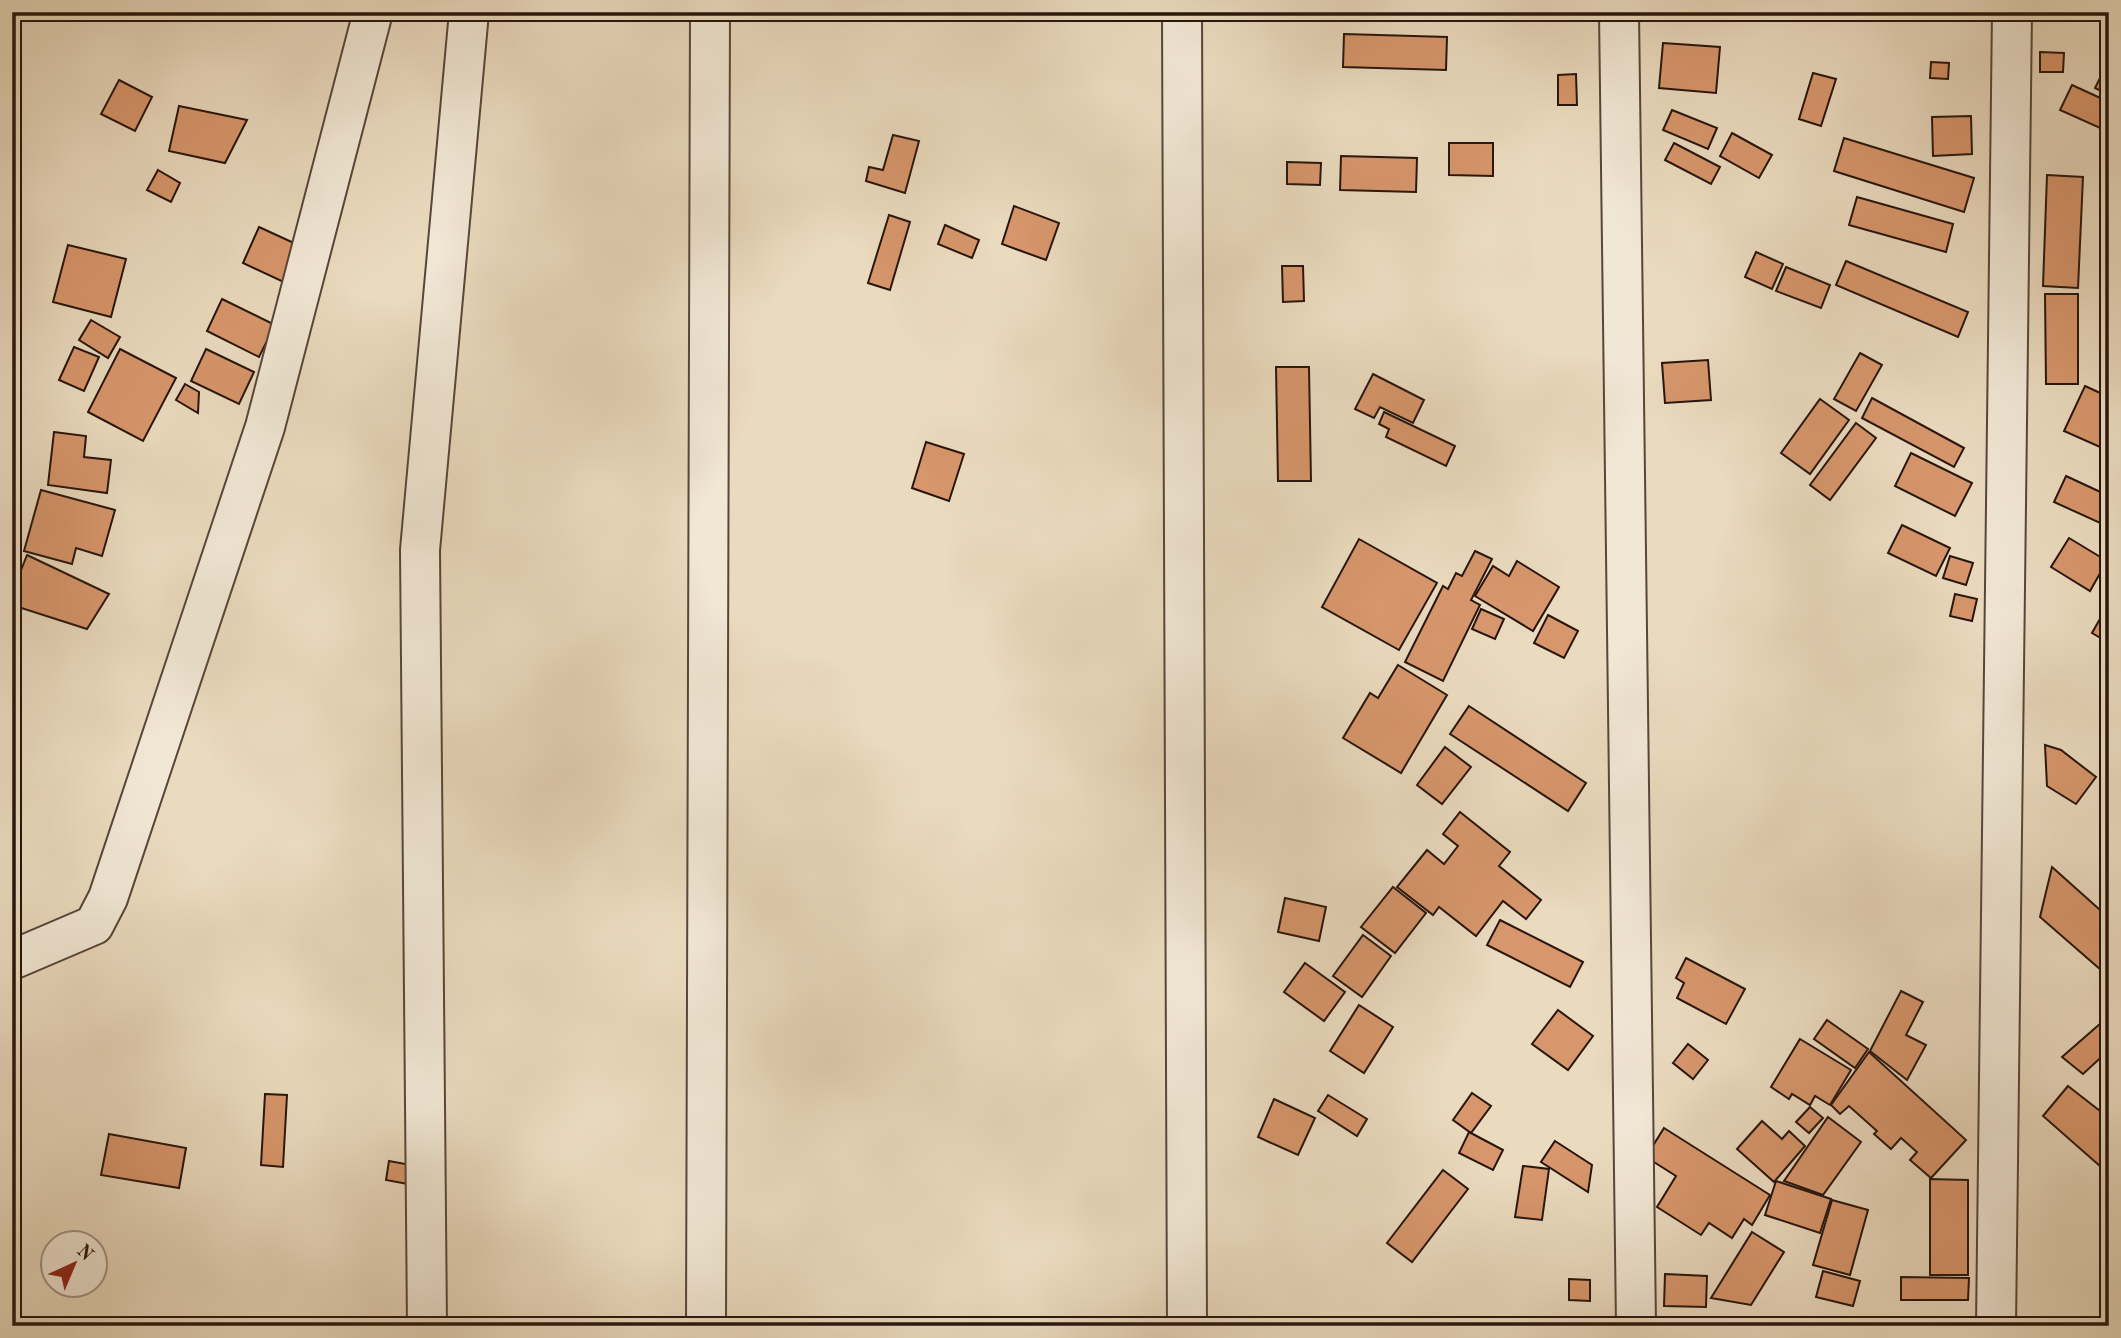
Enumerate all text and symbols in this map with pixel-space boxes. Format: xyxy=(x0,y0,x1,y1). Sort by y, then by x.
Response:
north arrow xyxy=(38,1230,108,1300)
text: N xyxy=(72,1242,96,1266)

